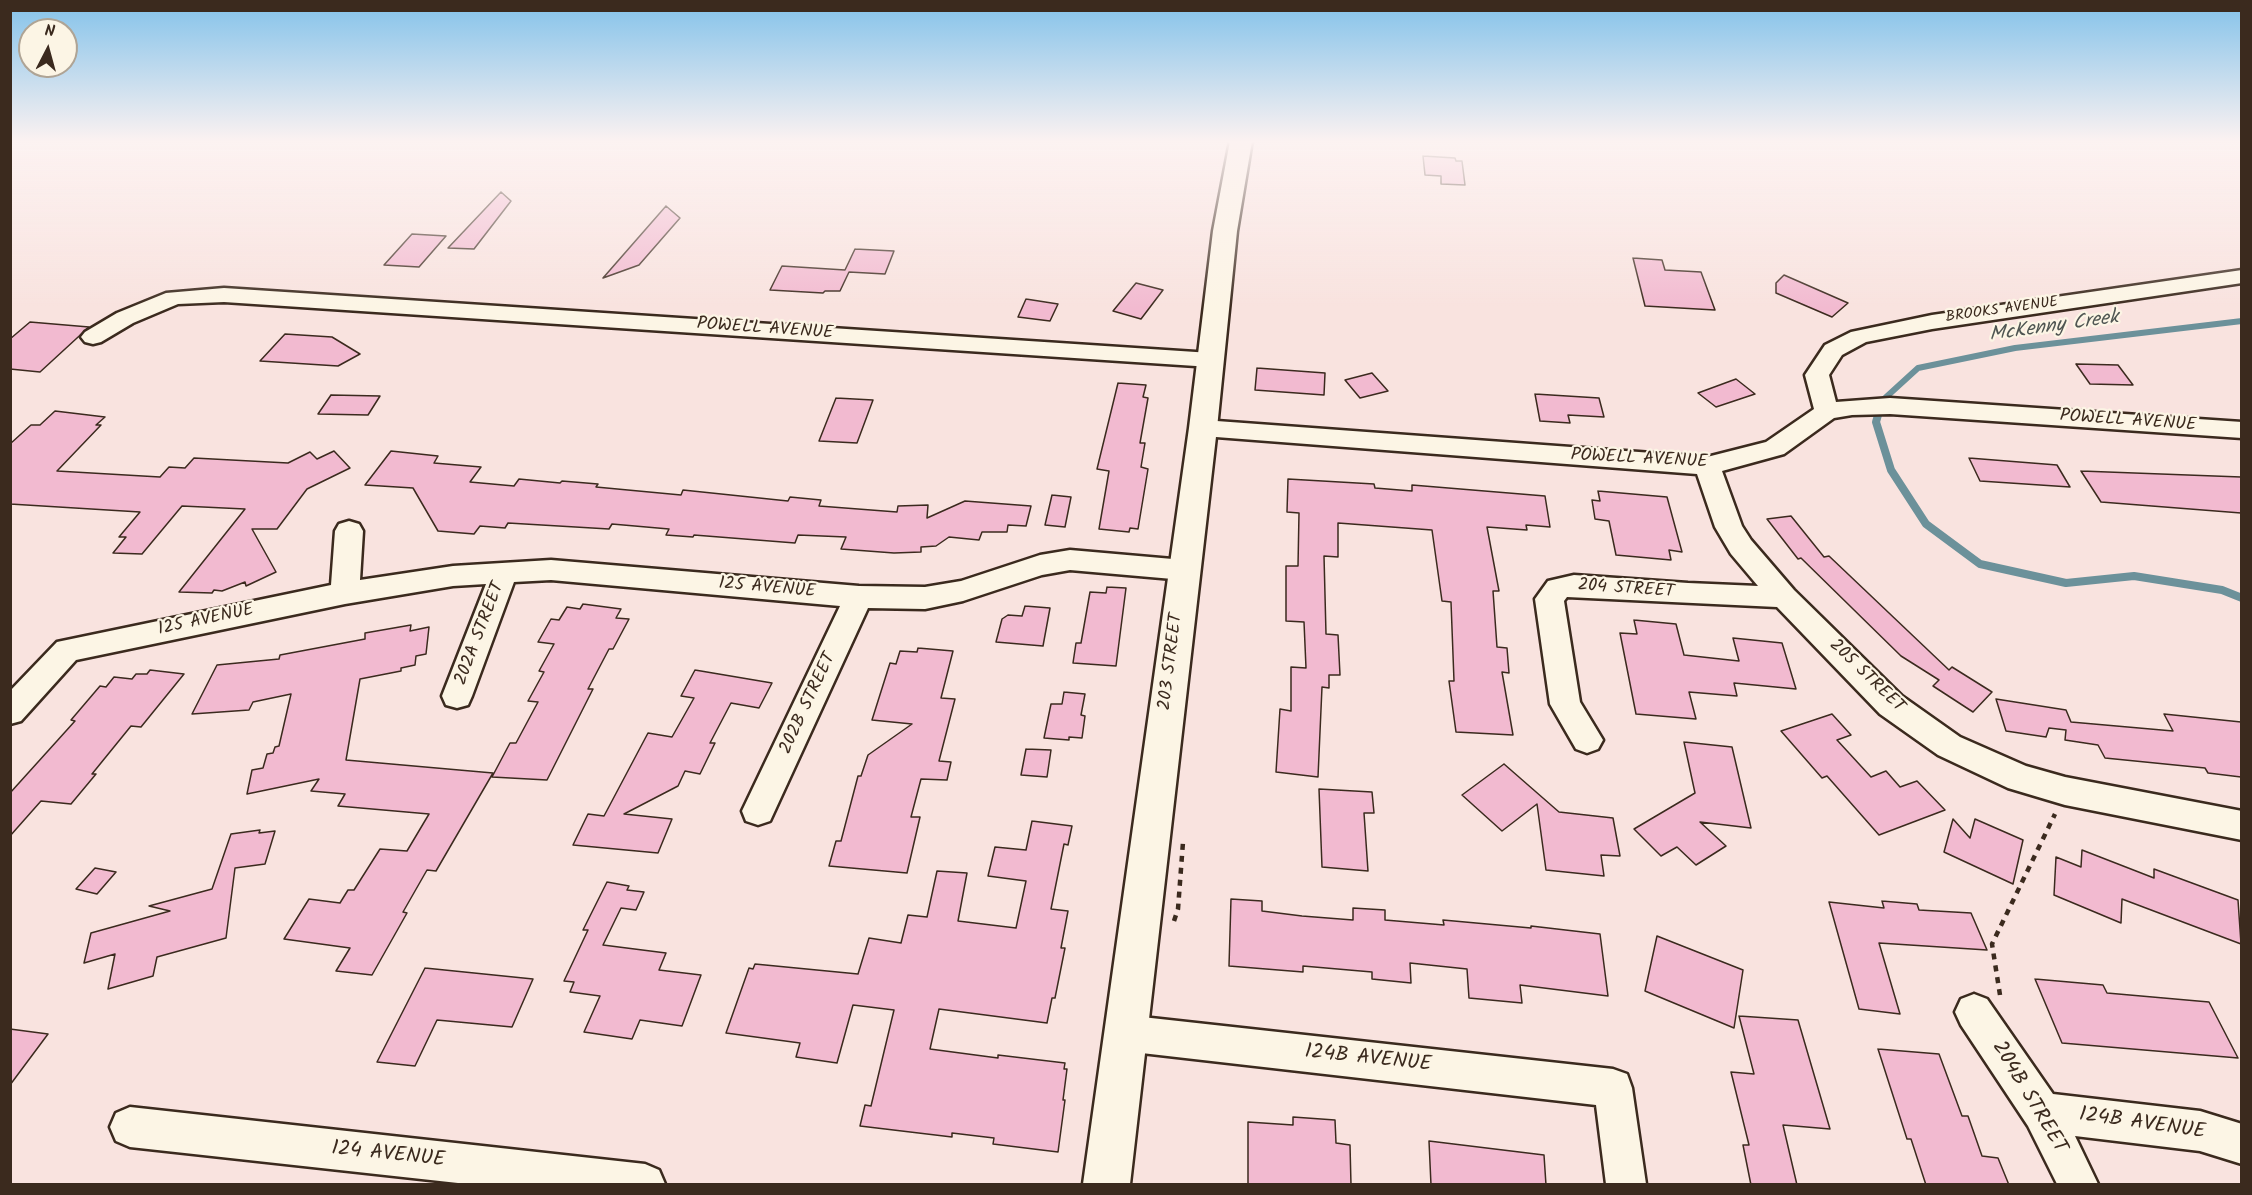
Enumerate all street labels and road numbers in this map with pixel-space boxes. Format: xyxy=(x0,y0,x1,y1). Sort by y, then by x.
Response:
street label: BROOKS AVENUE xyxy=(1945,294,2059,328)
street label: POWELL AVENUE xyxy=(696,314,834,346)
street label: POWELL AVENUE xyxy=(2059,406,2197,438)
street label: POWELL AVENUE xyxy=(1570,446,1708,474)
street label: 125 AVENUE xyxy=(717,574,817,604)
street label: 204 STREET xyxy=(1577,576,1675,604)
street label: 202A STREET xyxy=(451,579,511,689)
street label: 125 AVENUE xyxy=(156,600,256,642)
street label: 203 STREET xyxy=(1155,612,1189,712)
street label: 205 STREET xyxy=(1824,636,1908,718)
street label: 202B STREET xyxy=(776,650,842,758)
street label: 204B STREET xyxy=(1985,1037,2071,1159)
street label: 124B AVENUE xyxy=(1303,1041,1433,1079)
street label: 124B AVENUE xyxy=(2077,1104,2207,1146)
street label: 124 AVENUE xyxy=(330,1138,446,1174)

